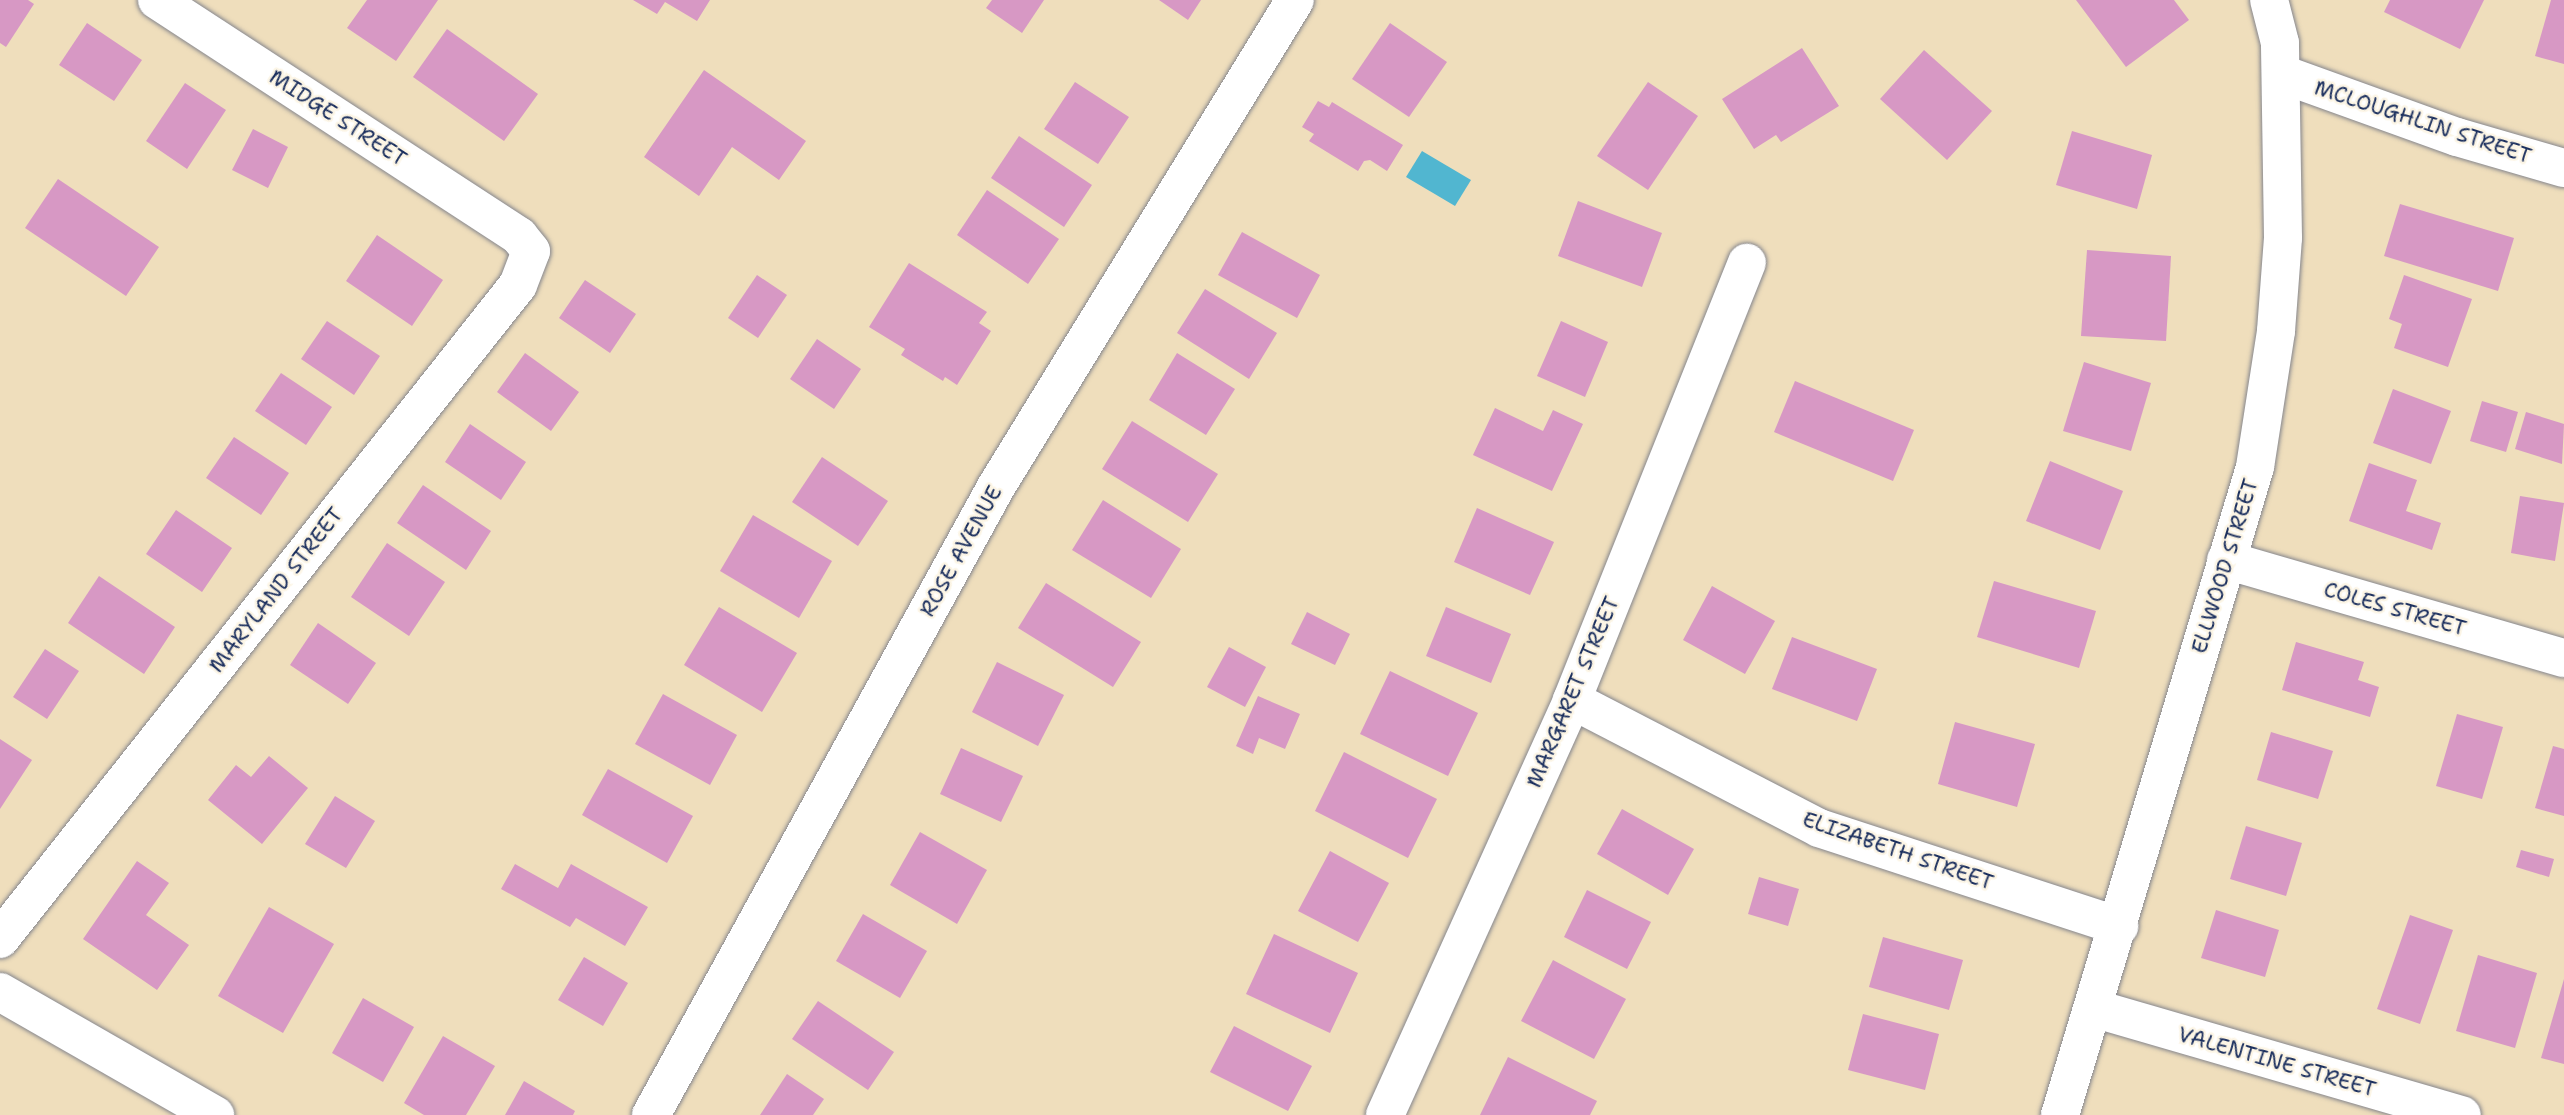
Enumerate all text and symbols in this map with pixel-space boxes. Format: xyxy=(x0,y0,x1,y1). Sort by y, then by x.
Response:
street label: MIDGE STREET xyxy=(265,64,411,172)
street label: MCLOUGHLIN STREET xyxy=(2311,75,2535,169)
street label: ELLWOOD STREET xyxy=(2186,475,2264,657)
street label: ROSE AVENUE xyxy=(915,481,1007,621)
street label: MARYLAND STREET xyxy=(204,502,348,678)
street label: COLES STREET xyxy=(2321,577,2469,641)
street label: MARGARET STREET xyxy=(1521,593,1625,791)
street label: ELIZABETH STREET xyxy=(1799,806,1997,896)
street label: VALENTINE STREET xyxy=(2175,1022,2379,1102)

